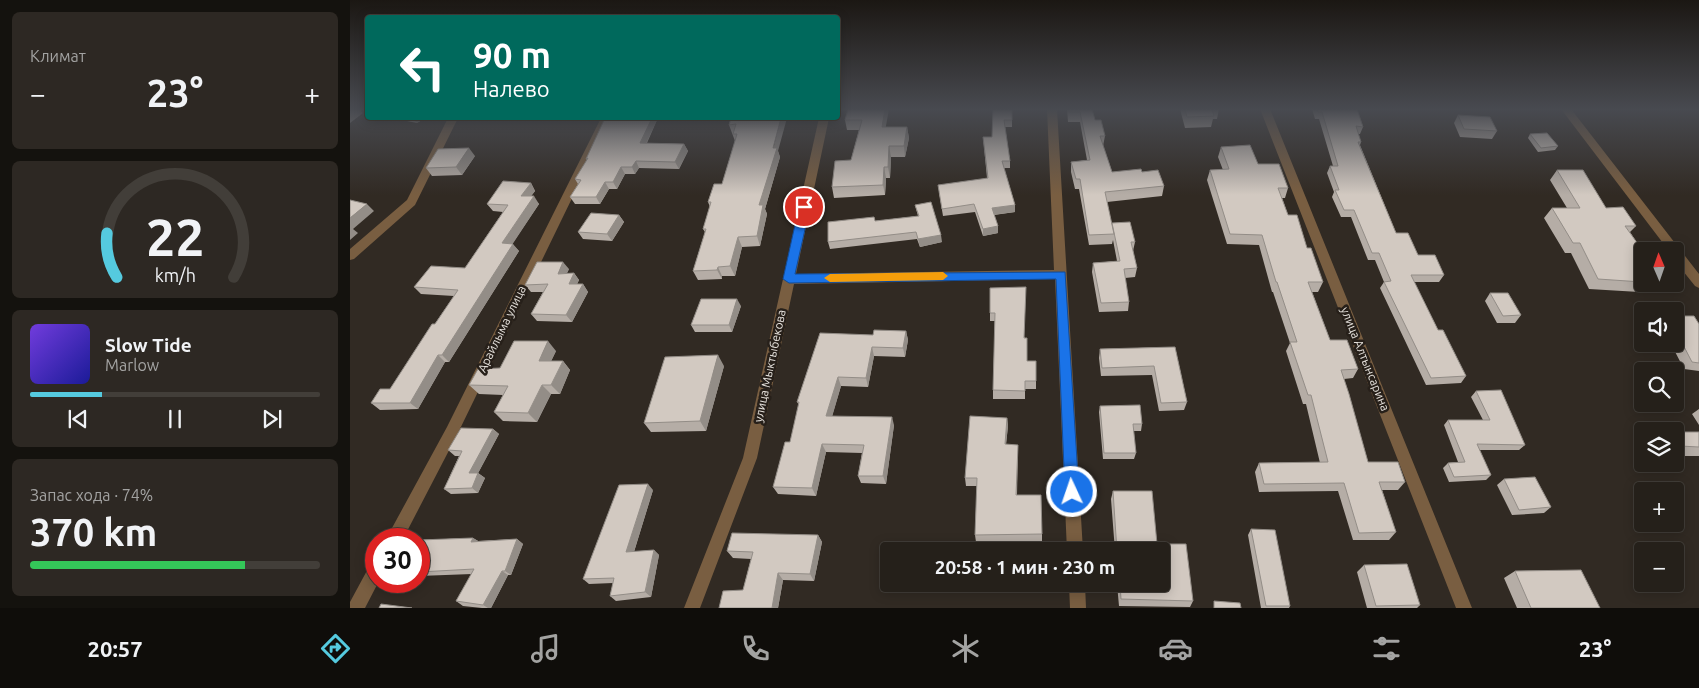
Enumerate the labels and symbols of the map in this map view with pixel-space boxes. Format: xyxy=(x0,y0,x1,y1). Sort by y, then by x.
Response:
pin xyxy=(783,186,825,228)
north arrow xyxy=(1634,242,1684,292)
street label: Арайлыма улица xyxy=(475,283,528,374)
street label: улица Алтынсарина xyxy=(1339,305,1392,413)
street label: улица Мыктыбекова xyxy=(751,308,788,423)
position arrow xyxy=(1045,465,1097,517)
speed limit sign: 30 xyxy=(365,528,430,593)

